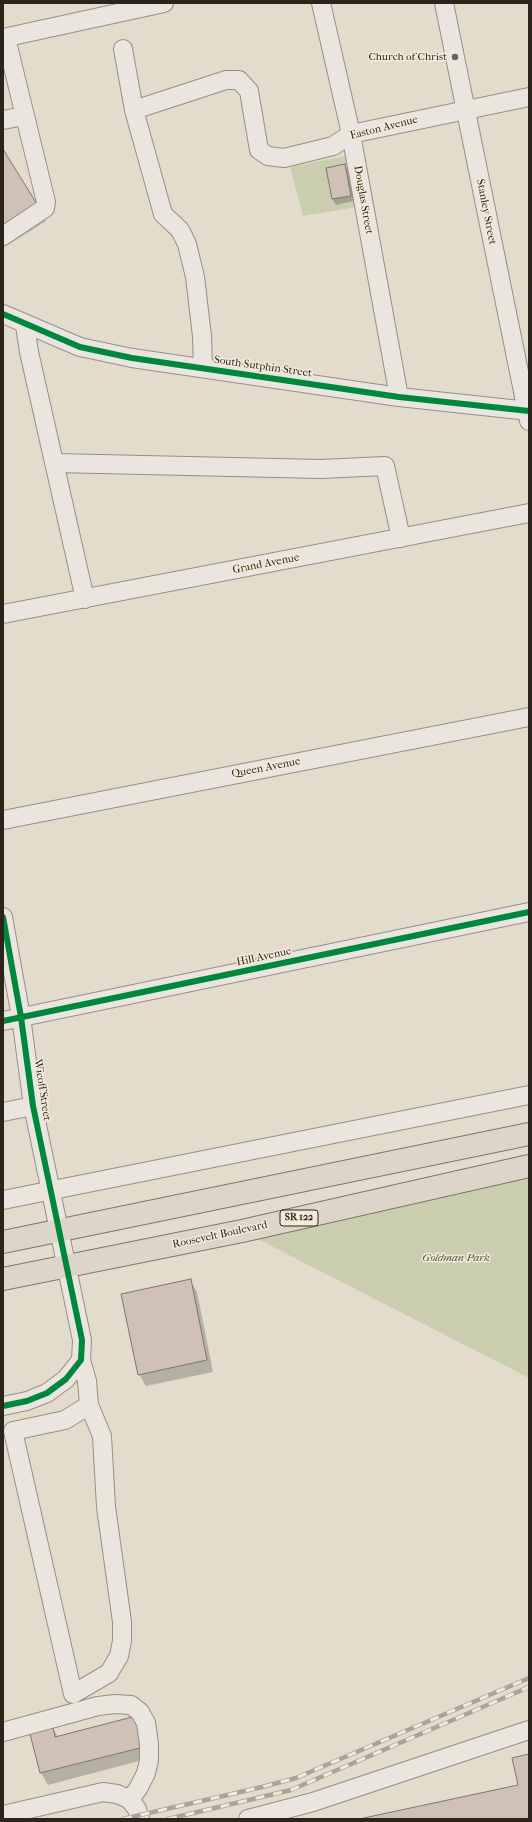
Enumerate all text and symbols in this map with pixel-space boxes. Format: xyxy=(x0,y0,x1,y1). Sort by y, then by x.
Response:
place label: Church of Christ xyxy=(368,50,447,64)
marker: Church of Christ xyxy=(450,52,460,62)
street label: Easton Avenue xyxy=(349,113,419,143)
street label: Douglas Street xyxy=(350,165,376,235)
street label: Stanley Street xyxy=(473,178,499,246)
street label: South Sutphin Street xyxy=(213,354,313,380)
street label: Grand Avenue xyxy=(231,551,301,577)
street label: Queen Avenue xyxy=(230,755,302,781)
street label: Hill Avenue xyxy=(235,945,293,969)
street label: Wicoff Street xyxy=(31,1058,53,1122)
road number: SR 122 xyxy=(280,1210,318,1226)
street label: Roosevelt Boulevard xyxy=(171,1219,269,1251)
park label: Goldman Park xyxy=(422,1251,490,1265)

